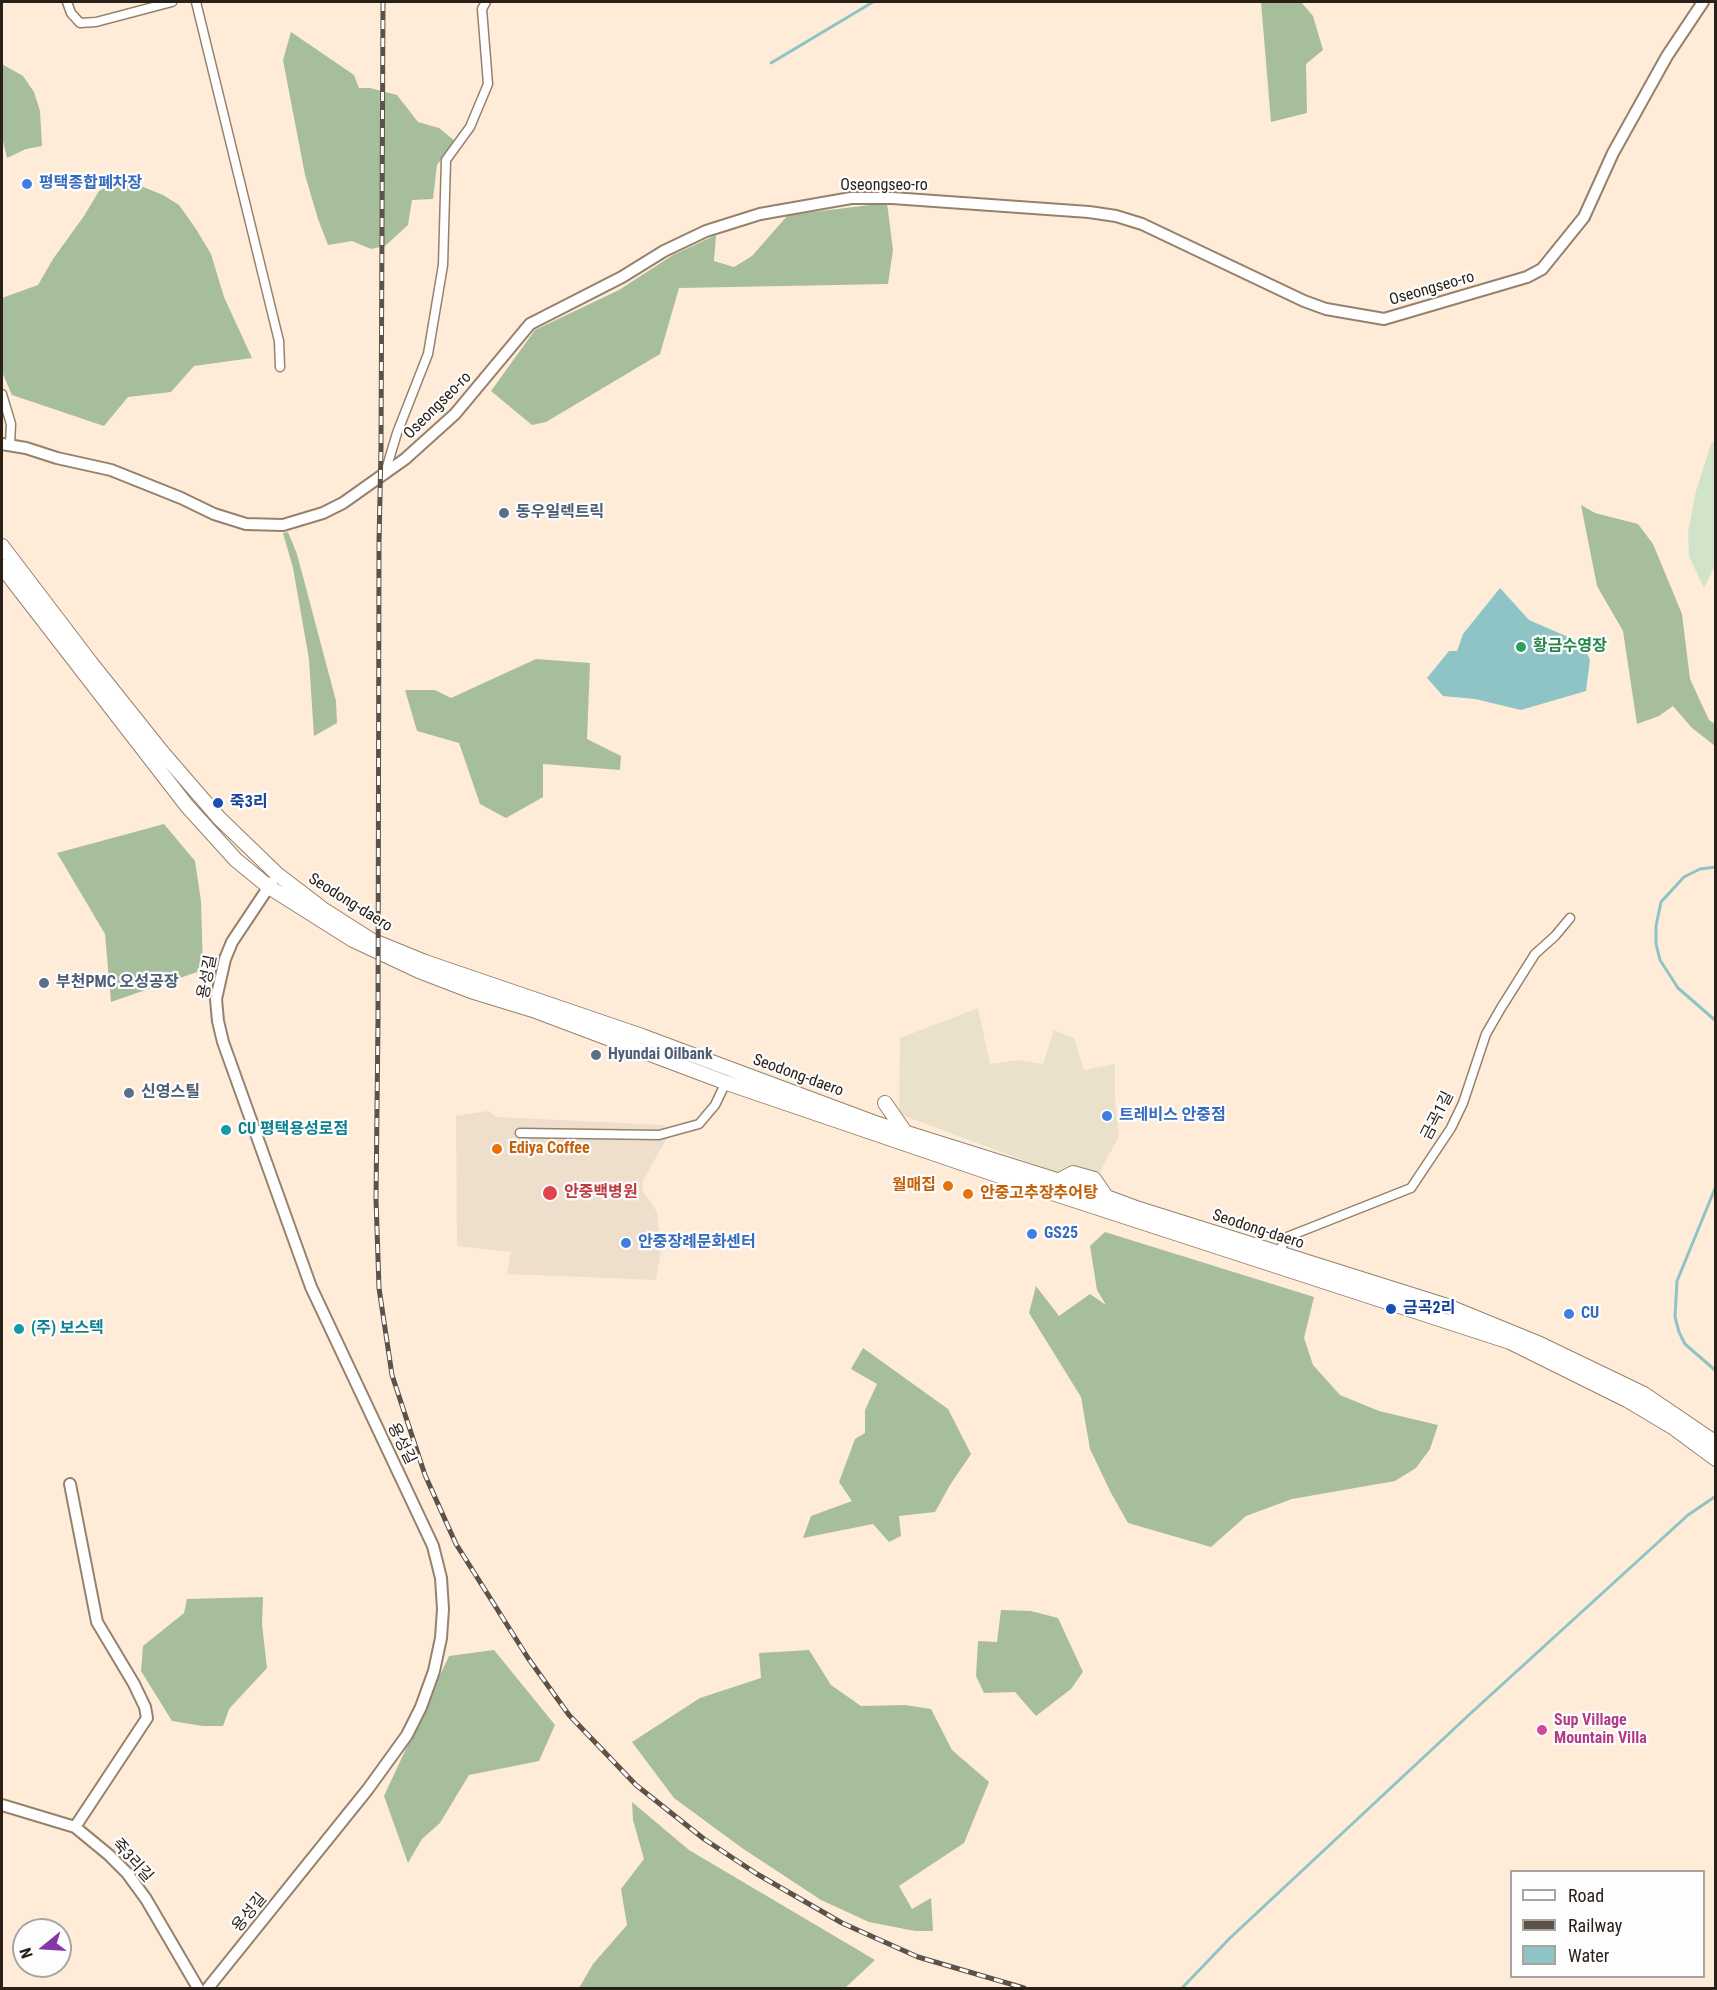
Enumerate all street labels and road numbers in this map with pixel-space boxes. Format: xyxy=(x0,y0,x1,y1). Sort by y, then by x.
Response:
street label: Oseongseo-ro xyxy=(840,176,928,196)
street label: Oseongseo-ro xyxy=(1387,268,1477,310)
street label: Oseongseo-ro xyxy=(400,368,476,444)
street label: Seodong-daero xyxy=(305,870,395,936)
street label: 용성길 xyxy=(194,953,222,1001)
street label: Seodong-daero xyxy=(750,1051,846,1101)
street label: 금곡1길 xyxy=(1418,1088,1458,1144)
street label: Seodong-daero xyxy=(1210,1206,1306,1254)
street label: 용성길 xyxy=(383,1420,419,1468)
street label: 죽3리길 xyxy=(107,1835,157,1887)
street label: 용성길 xyxy=(229,1890,271,1936)

